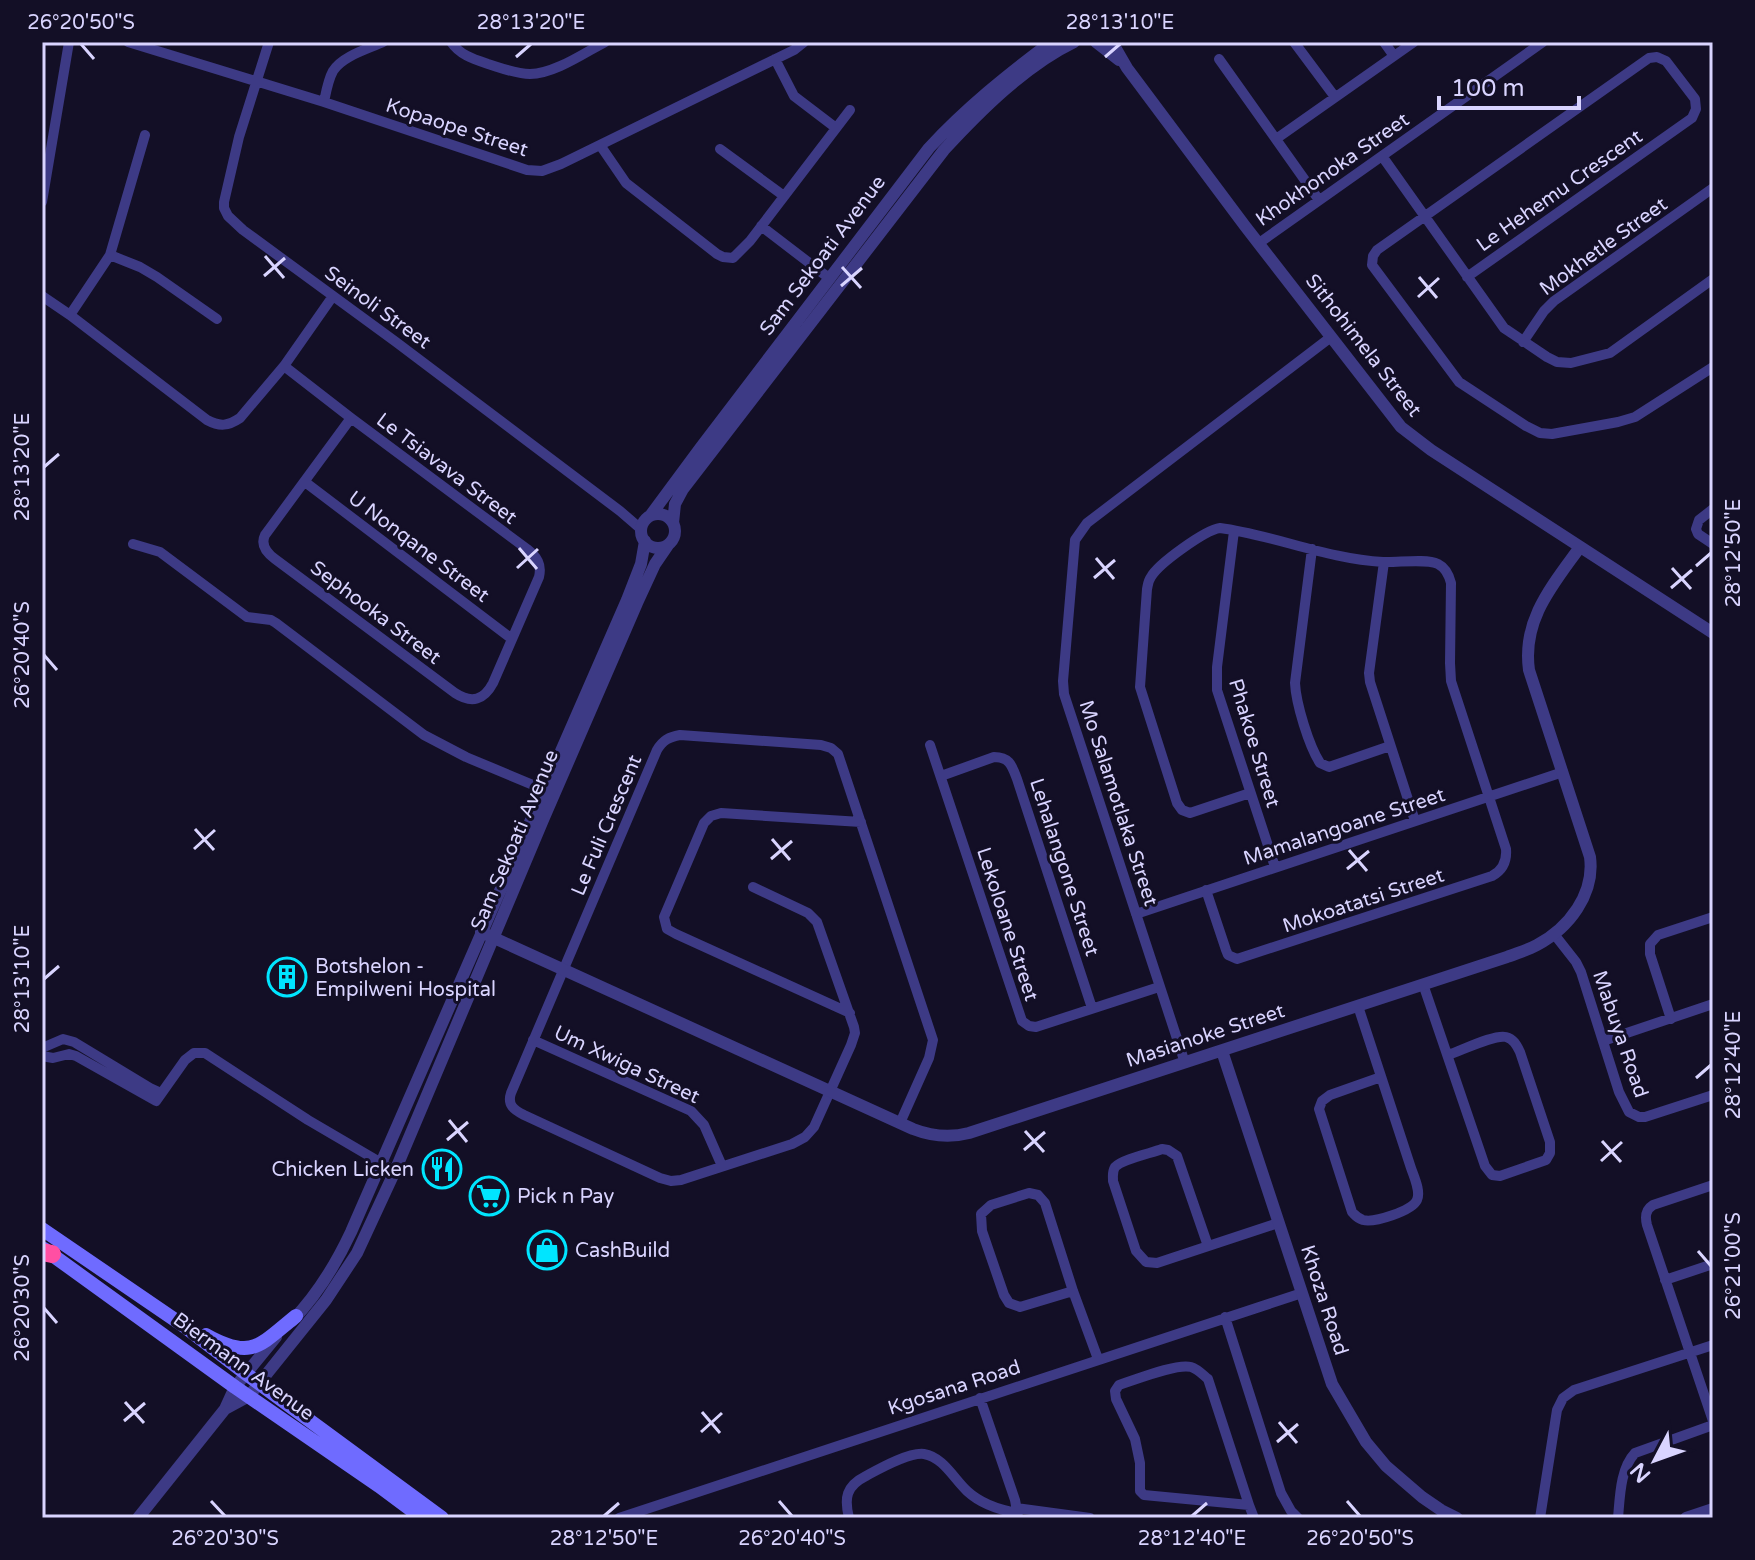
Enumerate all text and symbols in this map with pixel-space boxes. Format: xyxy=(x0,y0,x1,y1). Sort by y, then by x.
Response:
text: 26°20'50"S xyxy=(27,11,135,35)
text: 28°13'20"E xyxy=(477,11,585,35)
text: 28°13'10"E xyxy=(1066,11,1174,35)
scale bar xyxy=(1439,60,1579,110)
text: 100 m xyxy=(1451,74,1525,103)
street label: Kopaope Street xyxy=(383,94,531,162)
street label: Khokhonoka Street xyxy=(1251,108,1414,232)
street label: Le Hehemu Crescent xyxy=(1472,124,1647,257)
street label: Sam Sekoati Avenue xyxy=(755,171,891,340)
street label: Mokhetle Street xyxy=(1535,192,1672,301)
street label: Seinoli Street xyxy=(320,261,435,355)
street label: Sithohimela Street xyxy=(1300,269,1427,422)
street label: Le Tsiavava Street xyxy=(371,408,522,530)
text: 28°13'20"E xyxy=(11,413,35,521)
street label: U Nonqane Street xyxy=(343,486,494,608)
text: 28°12'50"E xyxy=(1722,499,1746,607)
street label: Sephooka Street xyxy=(305,556,446,670)
text: 26°20'40"S xyxy=(11,601,35,709)
street label: Phakoe Street xyxy=(1223,676,1285,811)
street label: Mo Salamotlaka Street xyxy=(1073,697,1163,909)
street label: Sam Sekoati Avenue xyxy=(466,746,564,934)
street label: Le Fuli Crescent xyxy=(566,751,647,899)
street label: Lehalangone Street xyxy=(1024,775,1104,959)
street label: Mamalangoane Street xyxy=(1241,783,1448,871)
street label: Lekoloane Street xyxy=(971,845,1043,1004)
street label: Mokoatatsi Street xyxy=(1280,863,1447,938)
text: 28°13'10"E xyxy=(11,925,35,1033)
place label: Botshelon - Empilweni Hospital xyxy=(315,955,496,1002)
building icon: Botshelon - Empilweni Hospital xyxy=(266,956,308,998)
street label: Mabuya Road xyxy=(1587,968,1653,1101)
street label: Masianoke Street xyxy=(1123,999,1288,1073)
text: 28°12'40"E xyxy=(1722,1011,1746,1119)
street label: Um Xwiga Street xyxy=(550,1021,704,1109)
restaurant icon: Chicken Licken xyxy=(421,1148,463,1190)
place label: Chicken Licken xyxy=(271,1158,414,1182)
supermarket icon: Pick n Pay xyxy=(468,1175,510,1217)
place label: Pick n Pay xyxy=(517,1185,614,1209)
text: 26°21'00"S xyxy=(1722,1212,1746,1320)
shop icon: CashBuild xyxy=(526,1229,568,1271)
place label: CashBuild xyxy=(575,1239,670,1263)
street label: Khoza Road xyxy=(1295,1242,1353,1358)
text: 26°20'30"S xyxy=(11,1254,35,1362)
street label: Biermann Avenue xyxy=(168,1308,319,1426)
street label: Kgosana Road xyxy=(885,1355,1024,1421)
north arrow xyxy=(1615,1420,1695,1500)
text: N xyxy=(1625,1457,1656,1488)
text: 26°20'30"S xyxy=(171,1527,279,1551)
text: 28°12'50"E xyxy=(550,1527,658,1551)
text: 26°20'40"S xyxy=(738,1527,846,1551)
text: 28°12'40"E xyxy=(1138,1527,1246,1551)
text: 26°20'50"S xyxy=(1306,1527,1414,1551)

